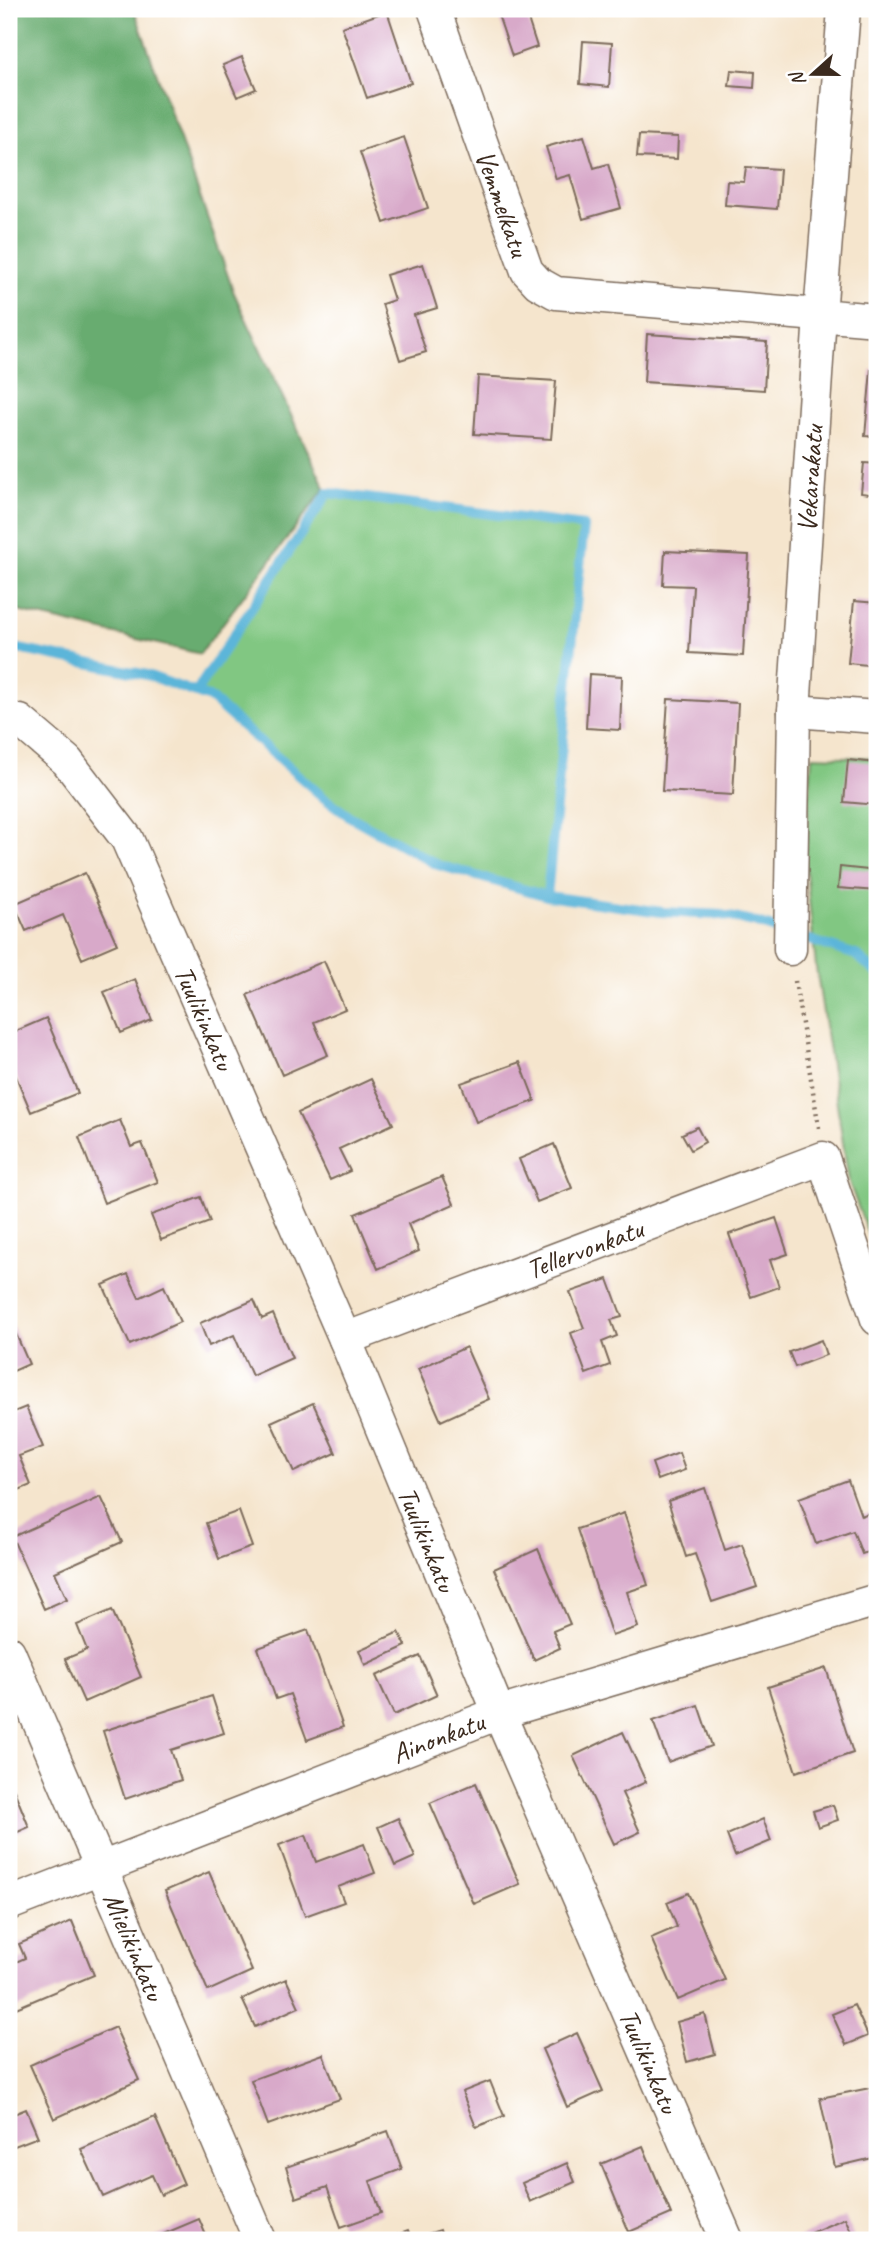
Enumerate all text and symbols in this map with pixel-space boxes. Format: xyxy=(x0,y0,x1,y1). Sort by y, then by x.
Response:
north arrow xyxy=(778,38,848,108)
text: N xyxy=(784,67,811,90)
street label: Vemmelkatu xyxy=(468,146,538,263)
street label: Vekarakatu xyxy=(789,422,831,533)
street label: Tuulikinkatu xyxy=(166,960,243,1077)
street label: Tellervonkatu xyxy=(521,1210,649,1287)
street label: Tuulikinkatu xyxy=(390,1482,465,1598)
street label: Ainonkatu xyxy=(387,1703,490,1771)
street label: Mielikinkatu xyxy=(96,1887,173,2007)
street label: Tuulikinkatu xyxy=(611,2003,688,2120)

